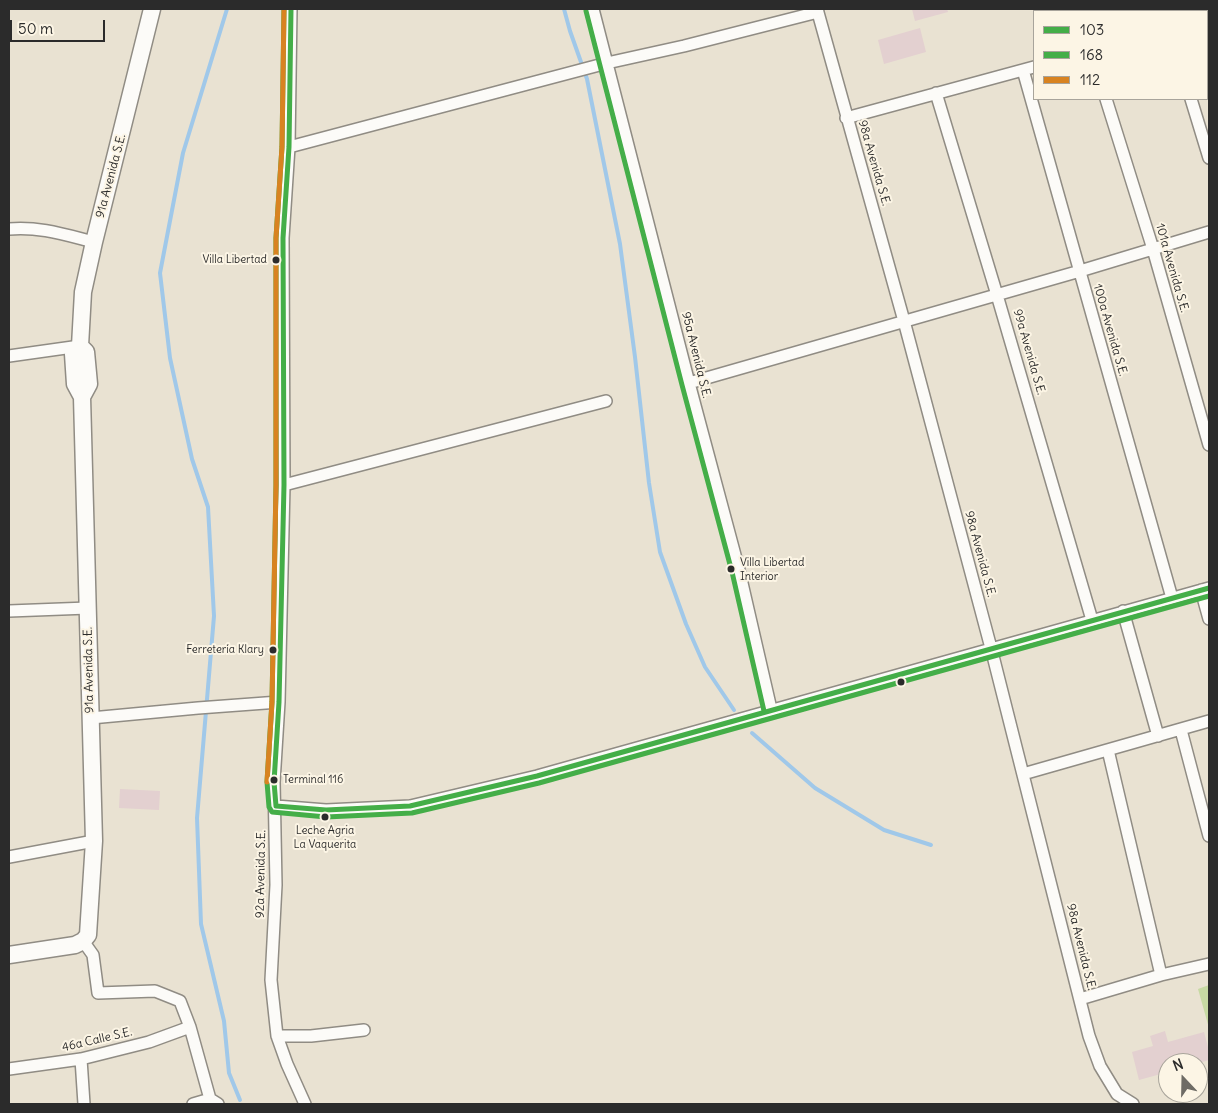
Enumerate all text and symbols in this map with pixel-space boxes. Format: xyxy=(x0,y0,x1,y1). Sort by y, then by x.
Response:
scale bar xyxy=(12,10,108,42)
legend xyxy=(1033,10,1208,100)
text: 50 m xyxy=(18,19,53,38)
text: 103 xyxy=(1080,20,1104,39)
text: 168 xyxy=(1080,45,1103,64)
text: 112 xyxy=(1080,70,1100,89)
street label: 98a Avenida S.E. xyxy=(855,118,893,208)
street label: 91a Avenida S.E. xyxy=(93,132,129,220)
street label: 101a Avenida S.E. xyxy=(1152,222,1192,314)
place label: Villa Libertad xyxy=(202,253,267,267)
marker: Villa Libertad xyxy=(271,255,281,265)
street label: 100a Avenida S.E. xyxy=(1090,282,1130,378)
street label: 99a Avenida S.E. xyxy=(1010,307,1048,397)
street label: 95a Avenida S.E. xyxy=(678,310,714,400)
street label: 98a Avenida S.E. xyxy=(962,509,998,599)
place label: Villa Libertad Interior xyxy=(740,556,805,582)
marker: Villa Libertad Interior xyxy=(726,564,736,574)
street label: 91a Avenida S.E. xyxy=(81,627,97,713)
place label: Ferretería Klary xyxy=(186,643,264,657)
marker: Ferretería Klary xyxy=(268,645,278,655)
unlabelled marker xyxy=(896,677,906,687)
place label: Terminal 116 xyxy=(283,773,343,787)
marker: Terminal 116 xyxy=(269,775,279,785)
marker: Leche Agria La Vaquerita xyxy=(320,812,330,822)
place label: Leche Agria La Vaquerita xyxy=(294,824,356,850)
street label: 92a Avenida S.E. xyxy=(253,830,269,918)
street label: 98a Avenida S.E. xyxy=(1063,902,1099,992)
street label: 46a Calle S.E. xyxy=(60,1025,134,1055)
north arrow xyxy=(1158,1053,1208,1103)
text: N xyxy=(1170,1055,1186,1075)

